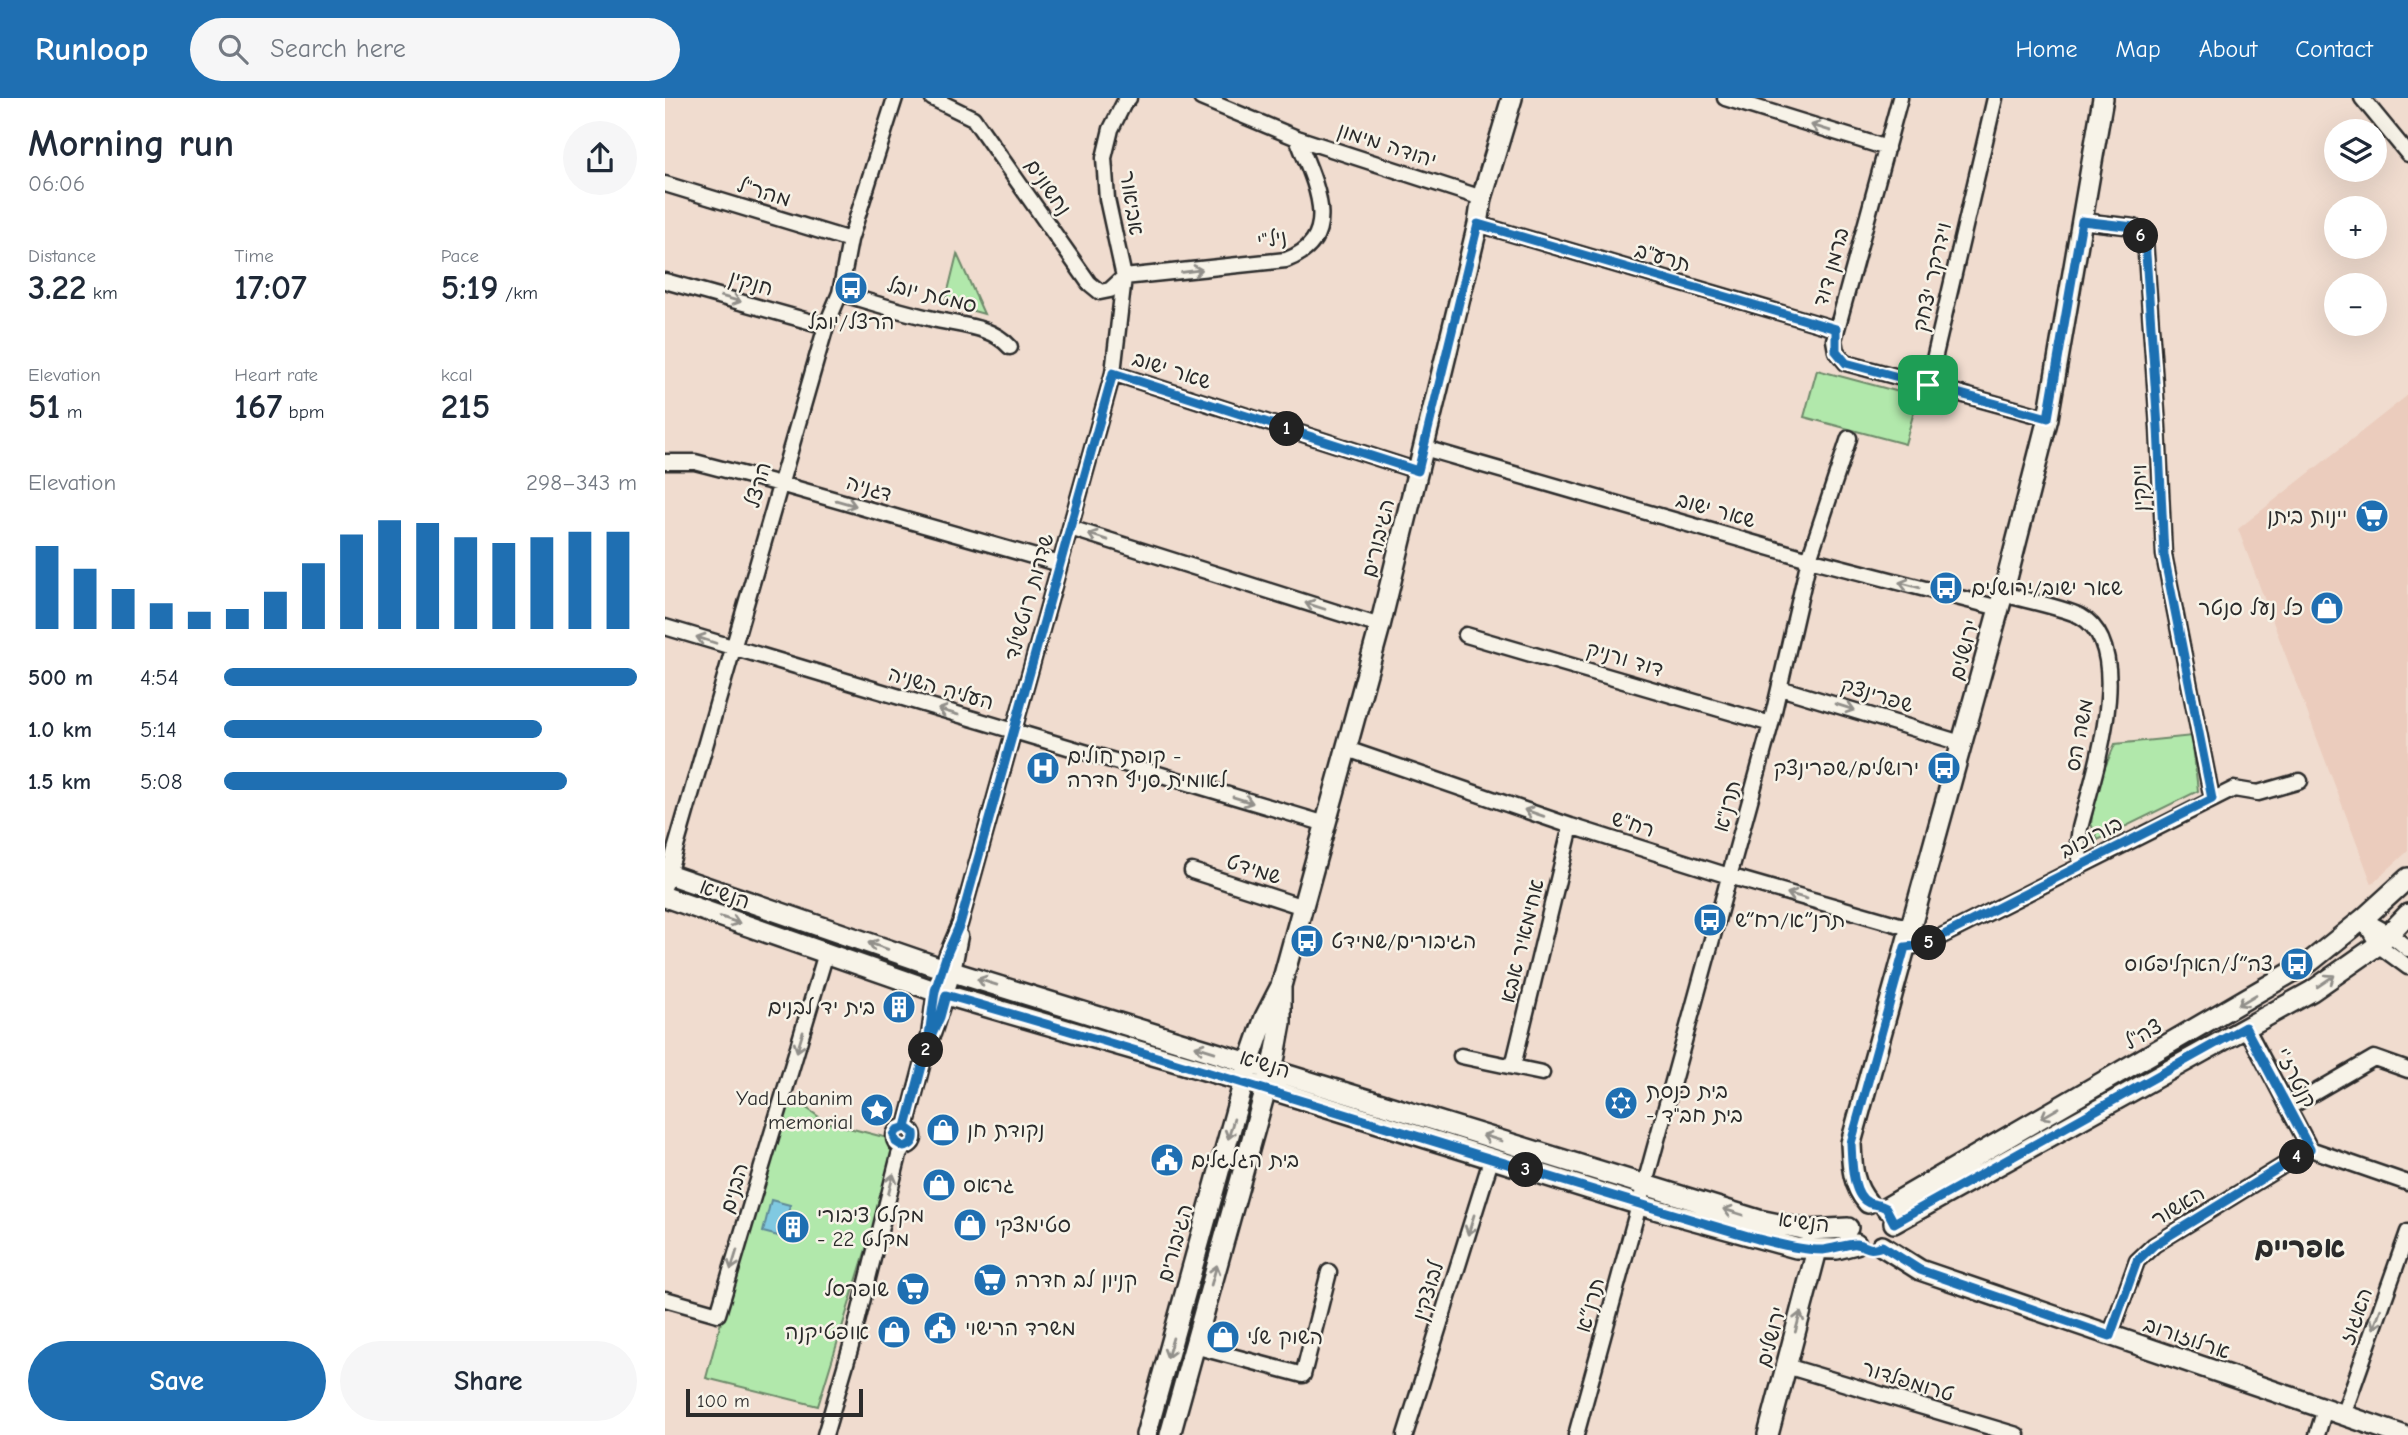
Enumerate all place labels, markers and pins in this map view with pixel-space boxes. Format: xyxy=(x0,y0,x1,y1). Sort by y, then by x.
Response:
pin: 6 xyxy=(2123,218,2159,254)
bus stop icon: הרצל/יובל xyxy=(832,269,870,307)
place label: הרצל/יובל xyxy=(808,310,894,334)
pin xyxy=(1898,355,1958,415)
pin: 1 xyxy=(1269,412,1305,446)
supermarket icon: יינות ביתן xyxy=(2353,497,2391,535)
place label: יינות ביתן xyxy=(2267,504,2347,529)
bus stop icon: שאר ישוב/ירושלים xyxy=(1927,569,1965,607)
place label: שאר ישוב/ירושלים xyxy=(1971,576,2123,600)
shop icon: כל נעל סנטר xyxy=(2308,589,2346,627)
place label: כל נעל סנטר xyxy=(2198,596,2303,620)
place label: קופת חולים - לאומית סניף חדרה xyxy=(1067,744,1227,792)
hospital icon: קופת חולים - לאומית סניף חדרה xyxy=(1024,749,1062,787)
bus stop icon: ירושלים/שפרינצק xyxy=(1925,749,1963,787)
place label: ירושלים/שפרינצק xyxy=(1773,756,1919,781)
bus stop icon: תרנ״א/רח״ש xyxy=(1691,901,1729,939)
place label: תרנ״א/רח״ש xyxy=(1735,908,1845,933)
bus stop icon: הגיבורים/שמידט xyxy=(1288,922,1326,960)
pin: 5 xyxy=(1911,926,1947,960)
place label: הגיבורים/שמידט xyxy=(1331,929,1476,953)
bus stop icon: צה״ל/האקליפטוס xyxy=(2278,945,2316,983)
place label: צה״ל/האקליפטוס xyxy=(2124,952,2273,977)
building icon: בית יד לבנים xyxy=(880,988,918,1026)
place label: בית יד לבנים xyxy=(767,995,875,1019)
pin: 2 xyxy=(909,1032,943,1068)
place label: בית כנסת - בית חב"ד xyxy=(1646,1079,1743,1127)
synagogue icon: בית כנסת - בית חב"ד xyxy=(1602,1084,1640,1122)
place label: Yad Labanim memorial xyxy=(736,1086,853,1134)
place icon: Yad Labanim memorial xyxy=(858,1091,896,1129)
shop icon: נקודת חן xyxy=(924,1111,962,1149)
place label: נקודת חן xyxy=(967,1118,1045,1143)
pin: 4 xyxy=(2279,1140,2315,1174)
public building icon: בית הגלגלים xyxy=(1148,1141,1186,1179)
place label: בית הגלגלים xyxy=(1191,1148,1299,1172)
pin: 3 xyxy=(1509,1152,1543,1188)
shop icon: גראס xyxy=(920,1166,958,1204)
place label: גראס xyxy=(963,1173,1015,1197)
place label: מקלט ציבורי - מקלט 22 xyxy=(817,1203,924,1252)
shop icon: סטימצקי xyxy=(951,1206,989,1244)
building icon: מקלט ציבורי - מקלט 22 xyxy=(774,1208,812,1246)
place label: סטימצקי xyxy=(995,1213,1071,1238)
supermarket icon: קניון לב חדרה xyxy=(971,1261,1009,1299)
place label: קניון לב חדרה xyxy=(1015,1268,1137,1293)
supermarket icon: שופרסל xyxy=(894,1270,932,1308)
place label: שופרסל xyxy=(824,1277,889,1301)
public building icon: משרד הרישוי xyxy=(921,1309,959,1347)
shop icon: אופטיקנה xyxy=(875,1313,913,1351)
place label: משרד הרישוי xyxy=(965,1316,1076,1340)
shop icon: השוק שלי xyxy=(1204,1318,1242,1356)
place label: אופטיקנה xyxy=(785,1320,869,1345)
place label: השוק שלי xyxy=(1247,1325,1323,1350)

